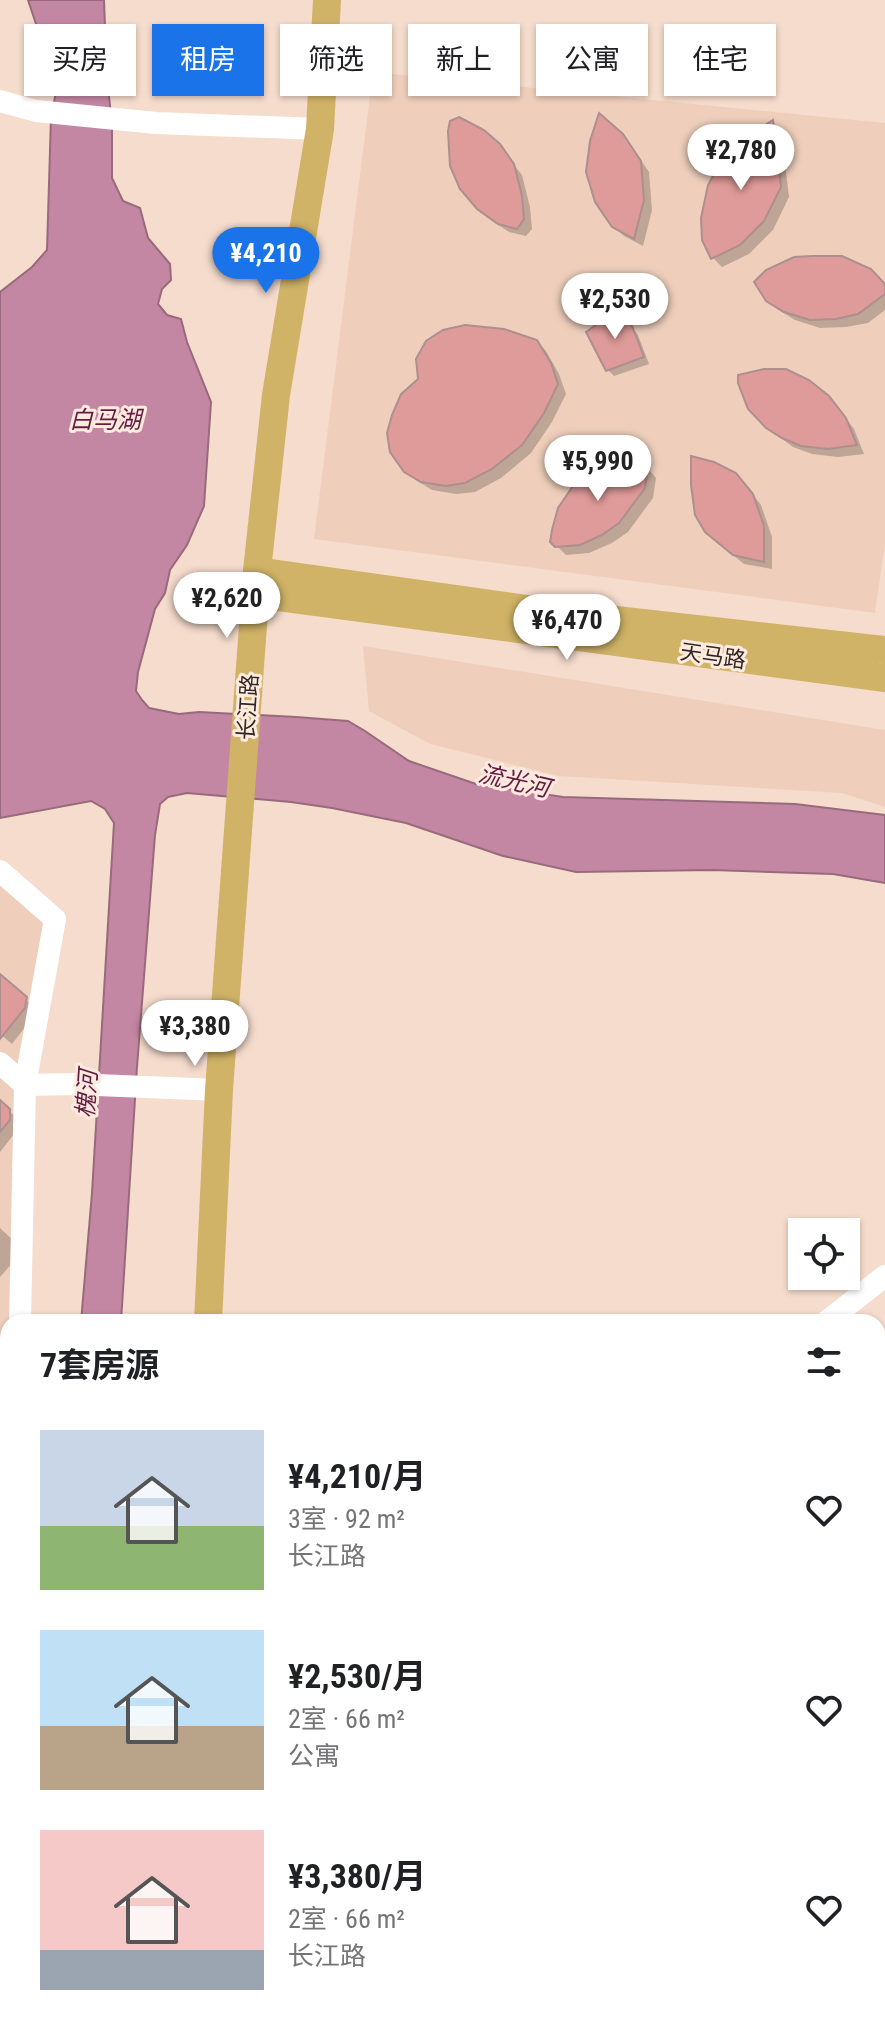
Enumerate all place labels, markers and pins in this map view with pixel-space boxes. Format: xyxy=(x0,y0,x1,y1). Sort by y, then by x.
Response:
pin: ¥2,780 xyxy=(676,124,806,192)
pin: ¥4,210 xyxy=(201,227,331,295)
pin: ¥2,530 xyxy=(550,273,680,341)
pin: ¥5,990 xyxy=(533,435,663,503)
pin: ¥2,620 xyxy=(162,572,292,640)
pin: ¥6,470 xyxy=(502,594,632,662)
pin: ¥3,380 xyxy=(130,1000,260,1068)

